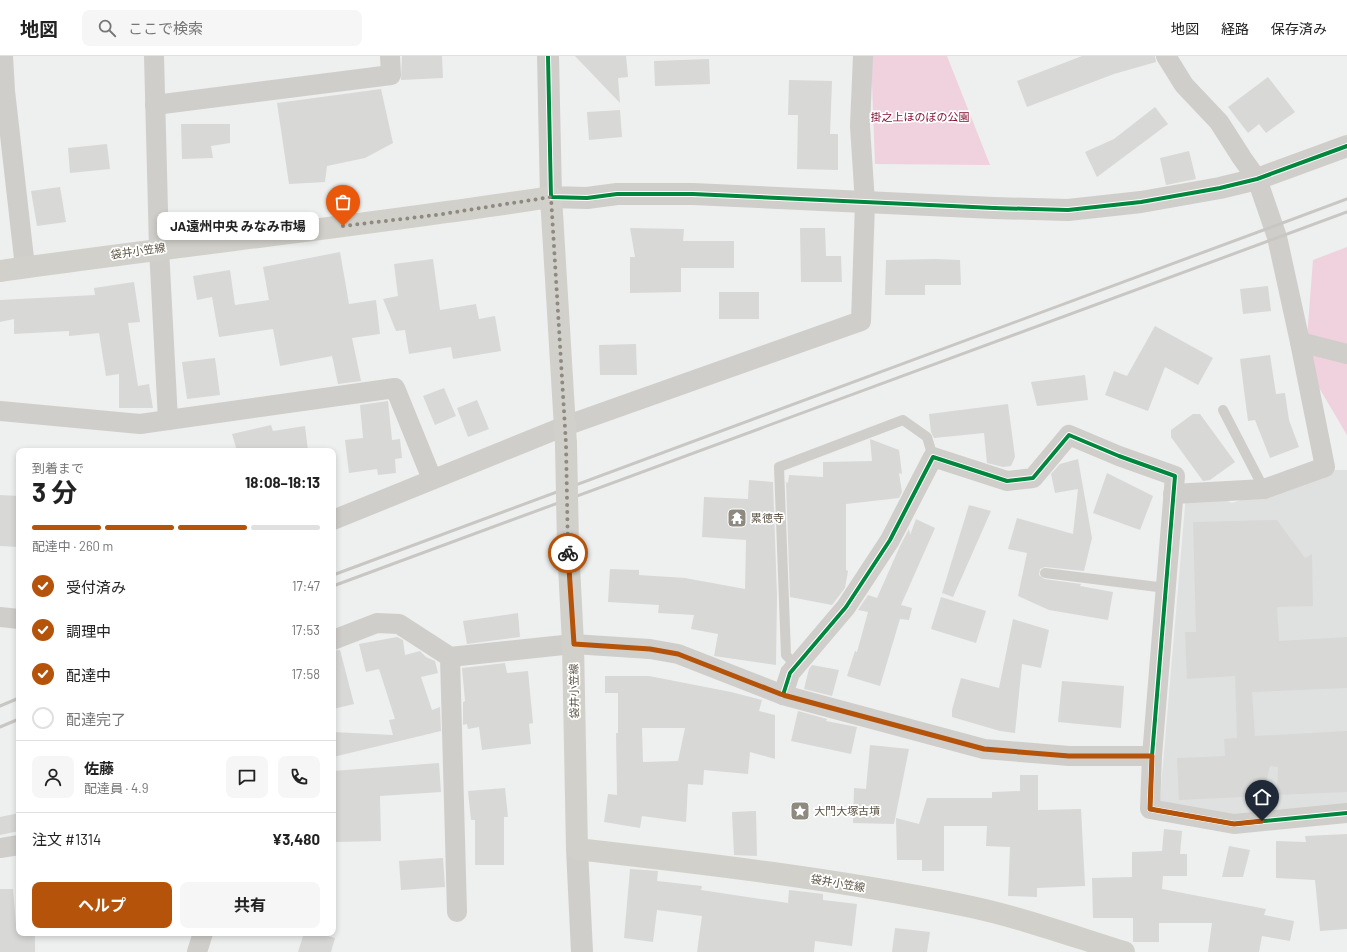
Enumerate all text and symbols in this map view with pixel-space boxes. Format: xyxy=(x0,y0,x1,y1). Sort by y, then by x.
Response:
search box xyxy=(82,10,362,46)
text: 地図 xyxy=(20,17,58,40)
icon: search xyxy=(96,17,118,39)
text: ここで検索 xyxy=(128,19,203,37)
text: 地図 xyxy=(1171,20,1199,37)
text: 経路 xyxy=(1221,20,1249,37)
text: 保存済み xyxy=(1271,20,1327,37)
park label: 掛之上ほのぼの公園 xyxy=(871,110,970,123)
pin xyxy=(326,185,360,226)
icon: bag xyxy=(332,191,354,213)
callout: JA遠州中央 みなみ市場 xyxy=(157,212,319,240)
text: JA遠州中央 みなみ市場 xyxy=(170,218,306,234)
street label: 袋井小笠線 xyxy=(110,240,166,261)
text: 到着まで xyxy=(32,460,84,476)
text: 18:08–18:13 xyxy=(245,473,320,491)
text: 3 分 xyxy=(32,476,77,507)
temple icon: 累徳寺 xyxy=(726,507,748,529)
place label: 累徳寺 xyxy=(751,511,784,524)
courier xyxy=(548,533,588,573)
text: 配達中 · 260 m xyxy=(32,538,113,554)
icon: bike xyxy=(557,542,579,564)
icon: check xyxy=(32,575,54,597)
text: 受付済み xyxy=(66,578,126,596)
text: 17:47 xyxy=(292,578,320,594)
icon: check xyxy=(32,619,54,641)
text: 調理中 xyxy=(66,622,111,640)
text: 17:53 xyxy=(292,622,320,638)
icon: check xyxy=(32,663,54,685)
street label: 袋井小笠線 xyxy=(567,663,580,719)
text: 配達中 xyxy=(66,666,111,684)
text: 17:58 xyxy=(291,666,320,682)
text: 配達完了 xyxy=(66,710,126,728)
button: person xyxy=(32,756,74,798)
button: chat xyxy=(226,756,268,798)
button: phone xyxy=(278,756,320,798)
text: 佐藤 xyxy=(84,759,114,777)
text: 配達員 · 4.9 xyxy=(84,780,148,796)
pin xyxy=(1245,780,1279,821)
icon: home xyxy=(1251,786,1273,808)
place icon: 大門大塚古墳 xyxy=(789,800,811,822)
place label: 大門大塚古墳 xyxy=(814,804,880,817)
text: 注文 #1314 xyxy=(32,830,101,848)
text: ¥3,480 xyxy=(272,830,320,848)
street label: 袋井小笠線 xyxy=(810,871,866,894)
button: ヘルプ xyxy=(32,882,172,928)
button: 共有 xyxy=(180,882,320,928)

